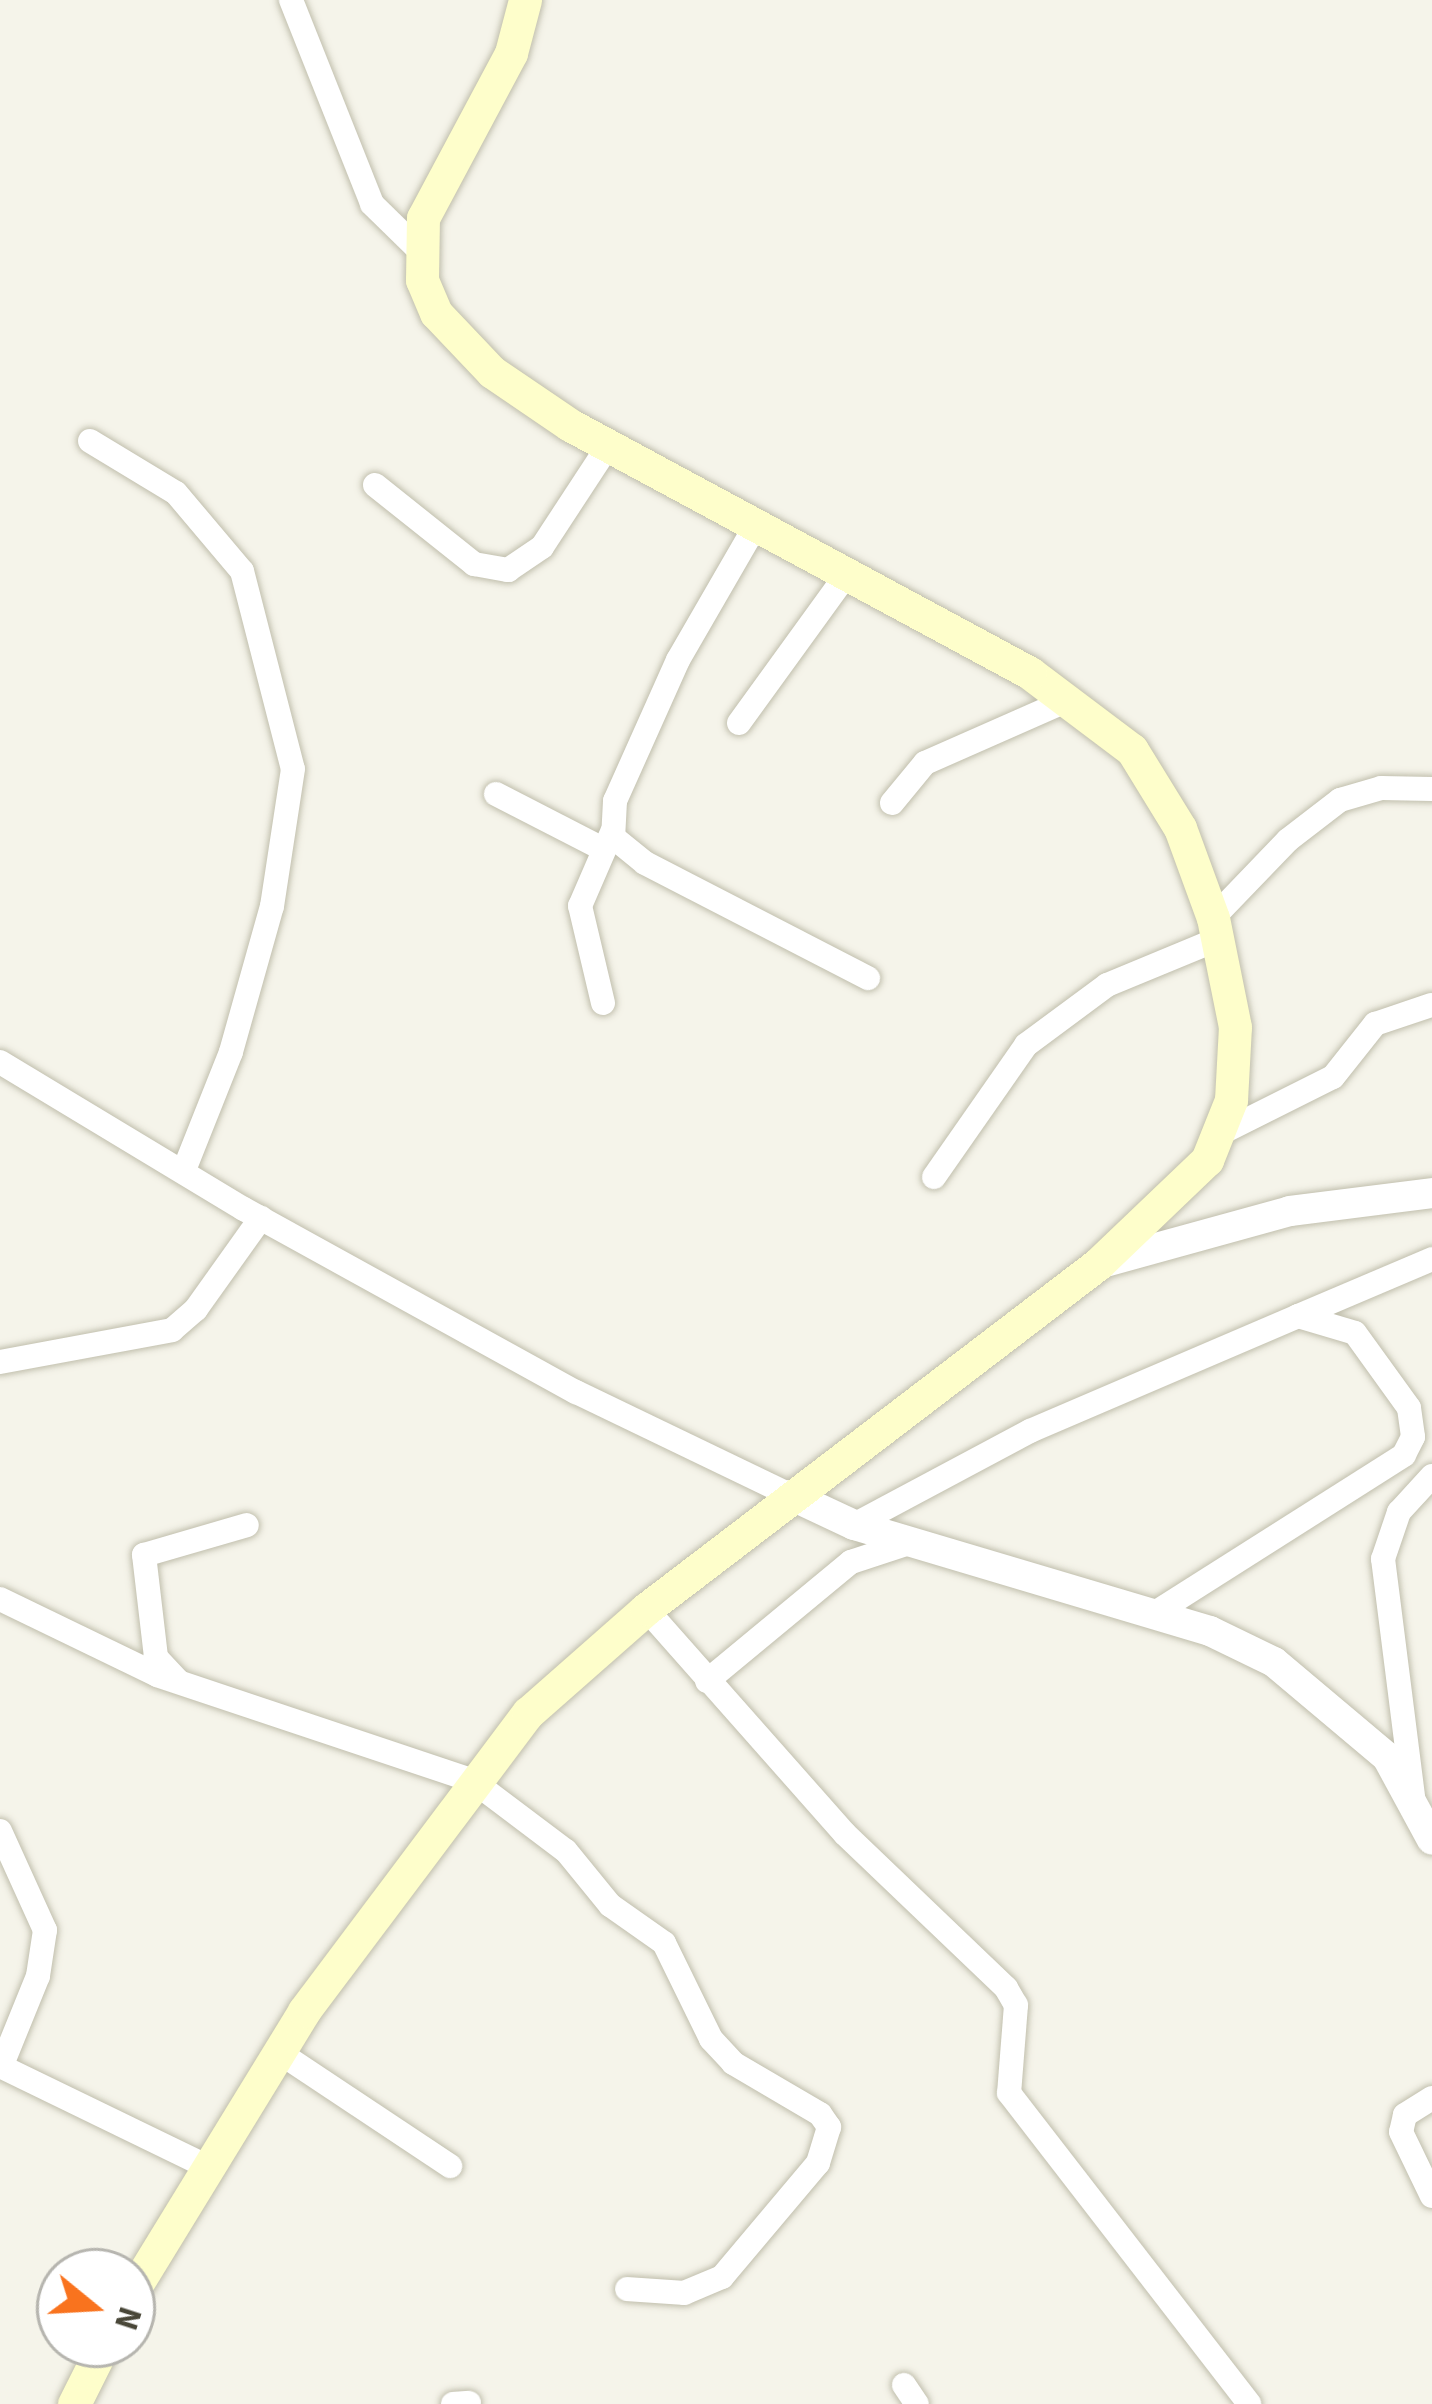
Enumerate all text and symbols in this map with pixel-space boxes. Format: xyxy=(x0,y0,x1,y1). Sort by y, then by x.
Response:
north arrow xyxy=(36,2248,156,2368)
text: N xyxy=(102,2301,154,2336)

